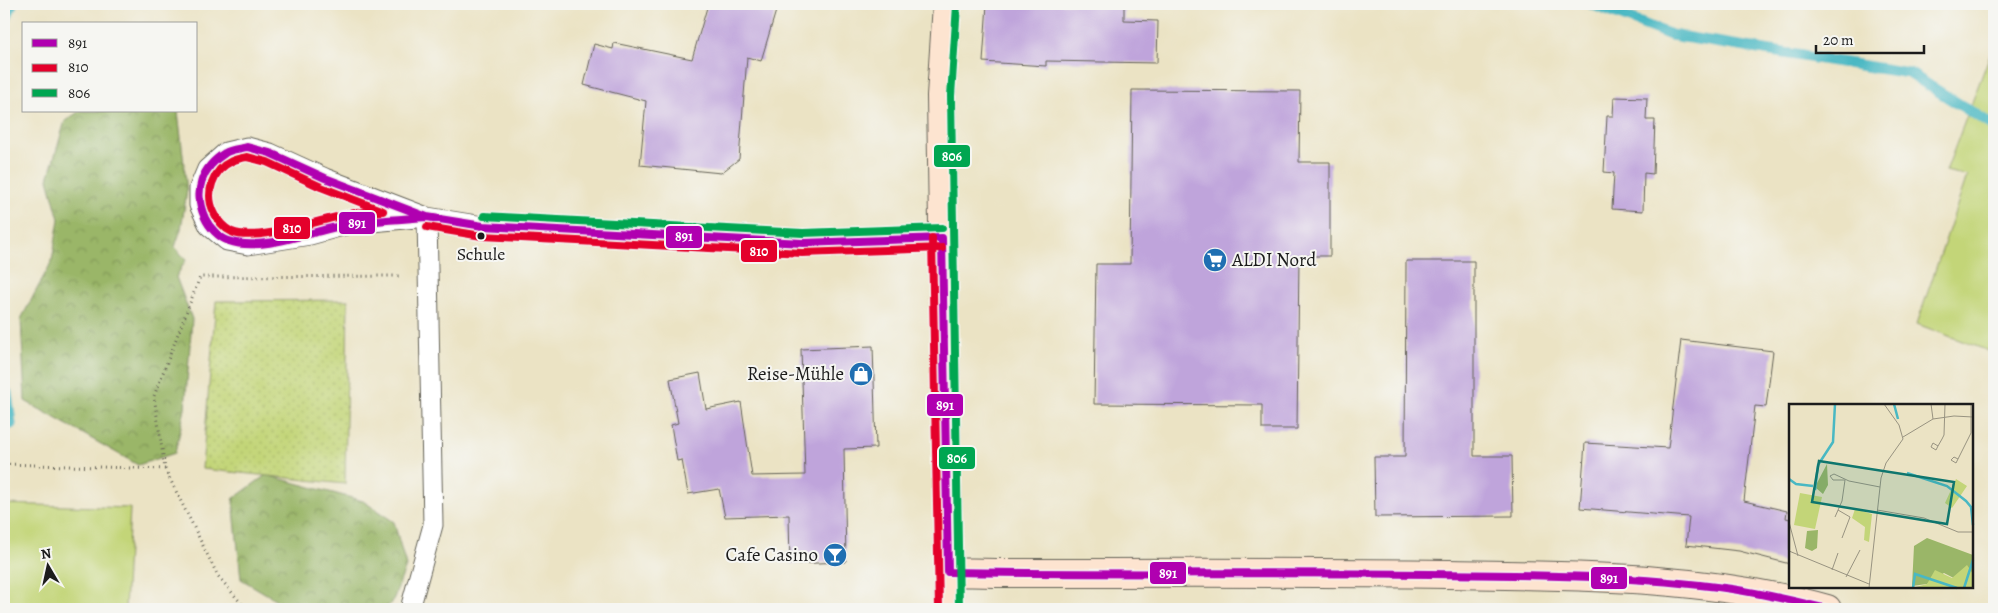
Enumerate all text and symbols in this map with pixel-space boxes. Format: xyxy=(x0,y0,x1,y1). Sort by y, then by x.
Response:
legend xyxy=(22,22,198,112)
scale bar xyxy=(1816,22,1923,54)
text: 20 m xyxy=(1823,30,1854,50)
text: 891 xyxy=(68,33,87,53)
text: 810 xyxy=(68,57,88,77)
text: 806 xyxy=(68,83,90,103)
line badge: 806 xyxy=(933,144,971,168)
text: 806 xyxy=(942,147,963,166)
line badge: 891 xyxy=(338,211,376,235)
text: 891 xyxy=(348,214,366,233)
line badge: 810 xyxy=(273,216,311,240)
text: 810 xyxy=(283,219,301,238)
line badge: 891 xyxy=(665,225,703,249)
text: 891 xyxy=(675,227,693,246)
marker: Schule xyxy=(476,231,486,241)
line badge: 810 xyxy=(740,239,778,263)
place label: Schule xyxy=(457,242,505,266)
text: 810 xyxy=(750,242,768,261)
supermarket icon: ALDI Nord xyxy=(1202,247,1228,273)
place label: ALDI Nord xyxy=(1231,247,1317,273)
place label: Reise-Mühle xyxy=(747,361,844,387)
shop icon: Reise-Mühle xyxy=(848,361,874,387)
line badge: 891 xyxy=(926,393,964,417)
text: 891 xyxy=(936,396,954,415)
inset map xyxy=(1789,404,1973,588)
line badge: 806 xyxy=(938,446,976,470)
text: 806 xyxy=(947,449,968,468)
north arrow xyxy=(22,540,72,590)
place label: Cafe Casino xyxy=(725,542,818,568)
bar icon: Cafe Casino xyxy=(822,542,848,568)
text: N xyxy=(40,543,53,564)
line badge: 891 xyxy=(1149,561,1187,585)
text: 891 xyxy=(1159,564,1177,583)
line badge: 891 xyxy=(1590,566,1628,590)
text: 891 xyxy=(1600,569,1618,588)

